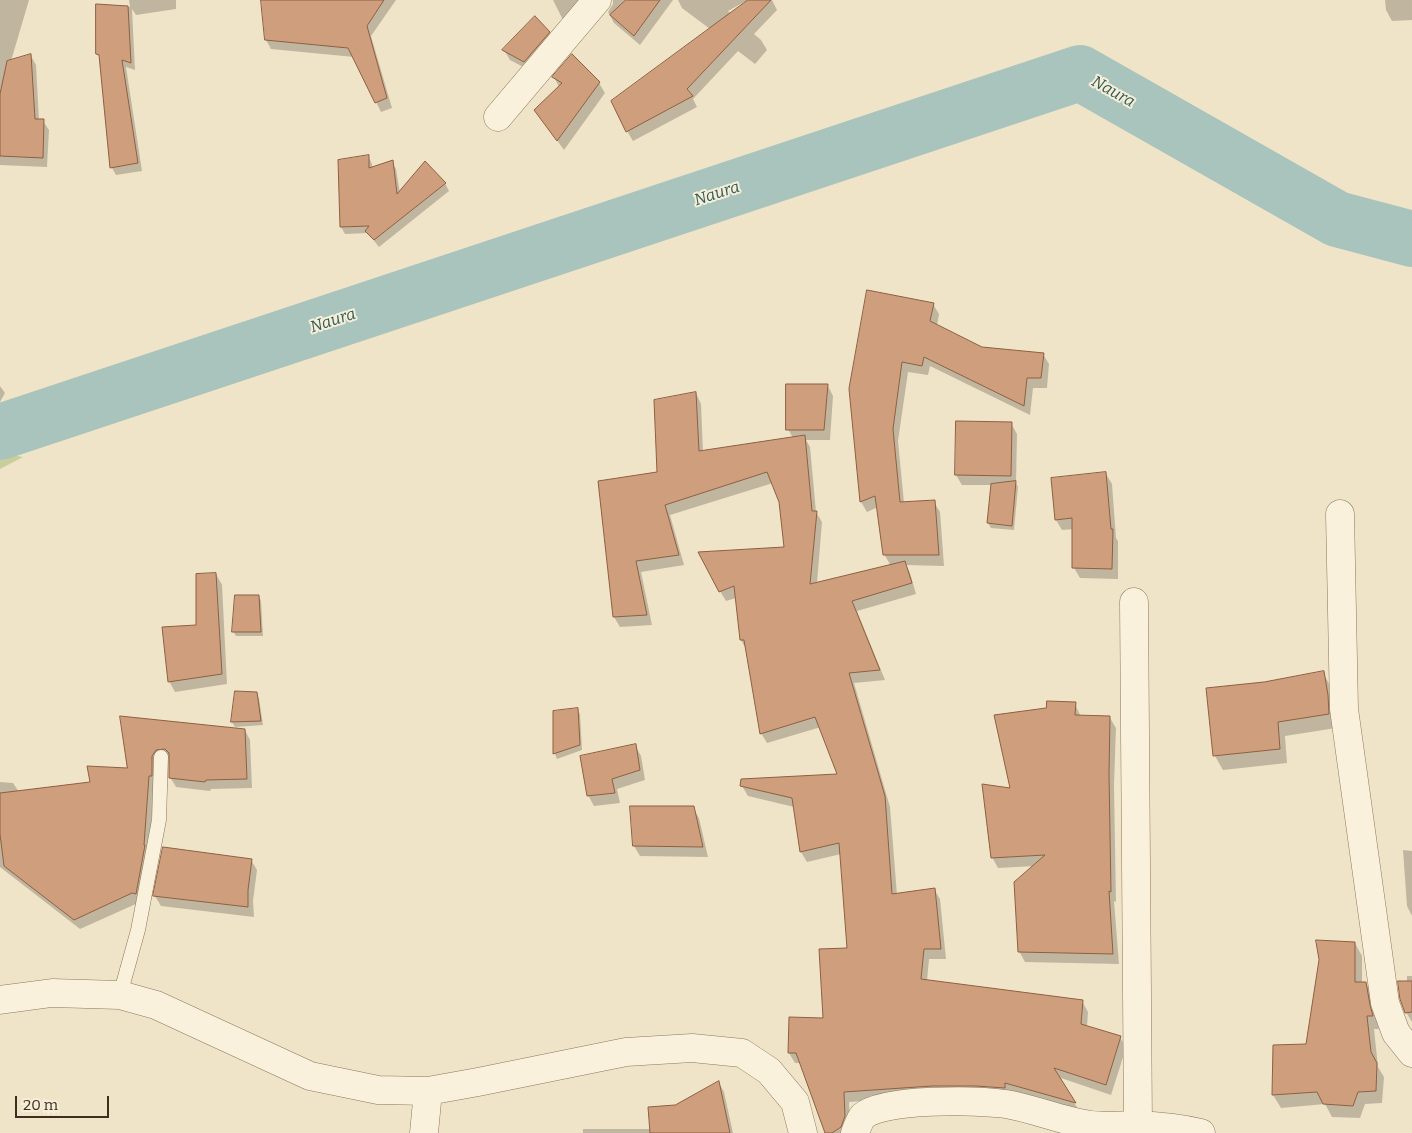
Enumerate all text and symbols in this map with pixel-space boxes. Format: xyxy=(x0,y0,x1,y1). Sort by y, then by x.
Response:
water label: Naura xyxy=(1088,72,1138,112)
water label: Naura xyxy=(692,178,742,210)
water label: Naura xyxy=(308,305,358,337)
scale bar xyxy=(18,1086,111,1118)
text: 20 m xyxy=(23,1096,58,1114)

